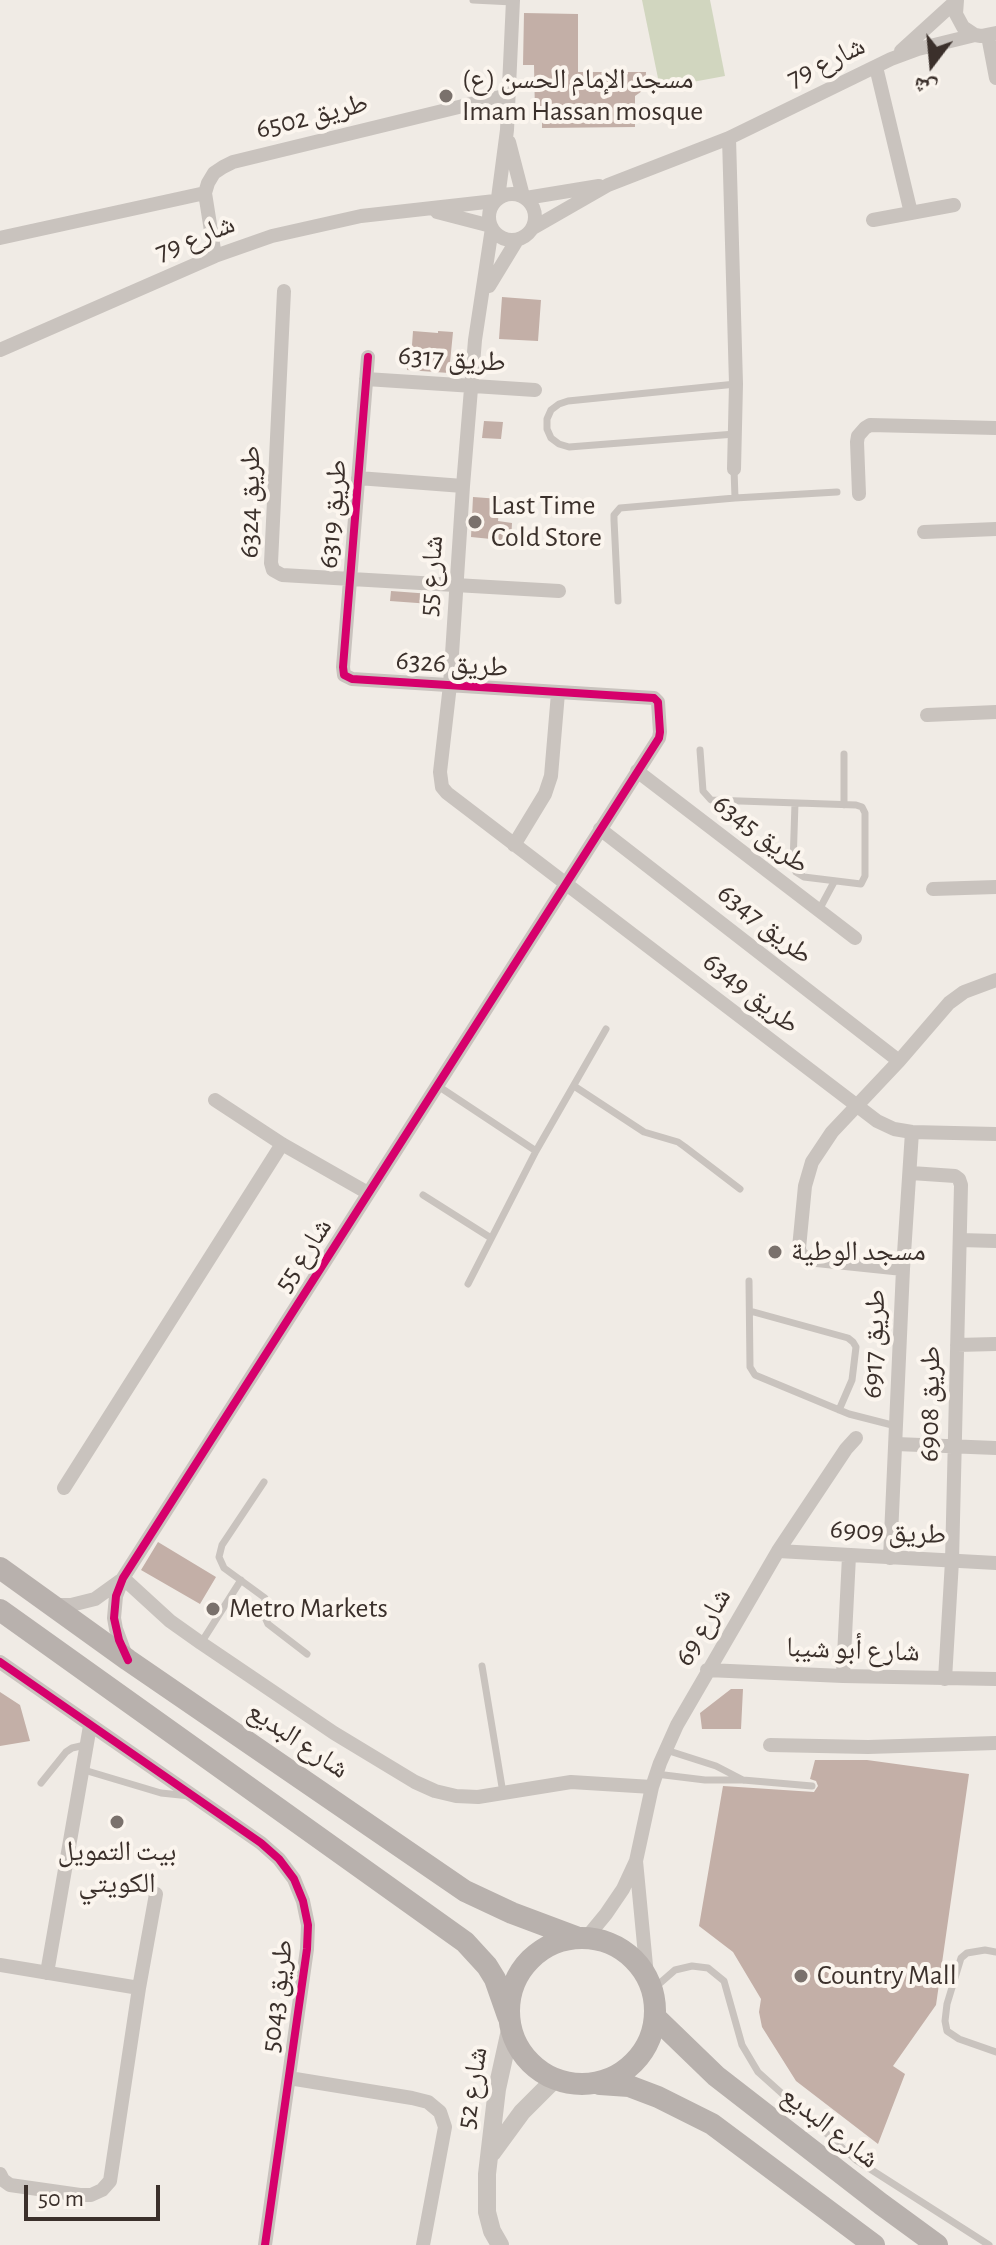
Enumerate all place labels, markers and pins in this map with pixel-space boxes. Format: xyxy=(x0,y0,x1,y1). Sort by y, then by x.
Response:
place label: مسجد الإمام الحسن (ع) Imam Hassan mosque xyxy=(462,63,703,129)
marker: مسجد الإمام الحسن (ع) Imam Hassan mosque xyxy=(437,87,455,105)
place label: Last Time Cold Store xyxy=(491,489,602,555)
marker: Last Time Cold Store xyxy=(466,513,484,531)
place label: مسجد الوطية xyxy=(791,1235,926,1269)
marker: مسجد الوطية xyxy=(766,1243,784,1261)
place label: Metro Markets xyxy=(229,1592,388,1626)
marker: Metro Markets xyxy=(204,1600,222,1618)
marker: بيت التمويل الكويتي xyxy=(108,1813,126,1831)
place label: بيت التمويل الكويتي xyxy=(58,1835,176,1901)
place label: Country Mall xyxy=(817,1959,957,1993)
marker: Country Mall xyxy=(792,1967,810,1985)

